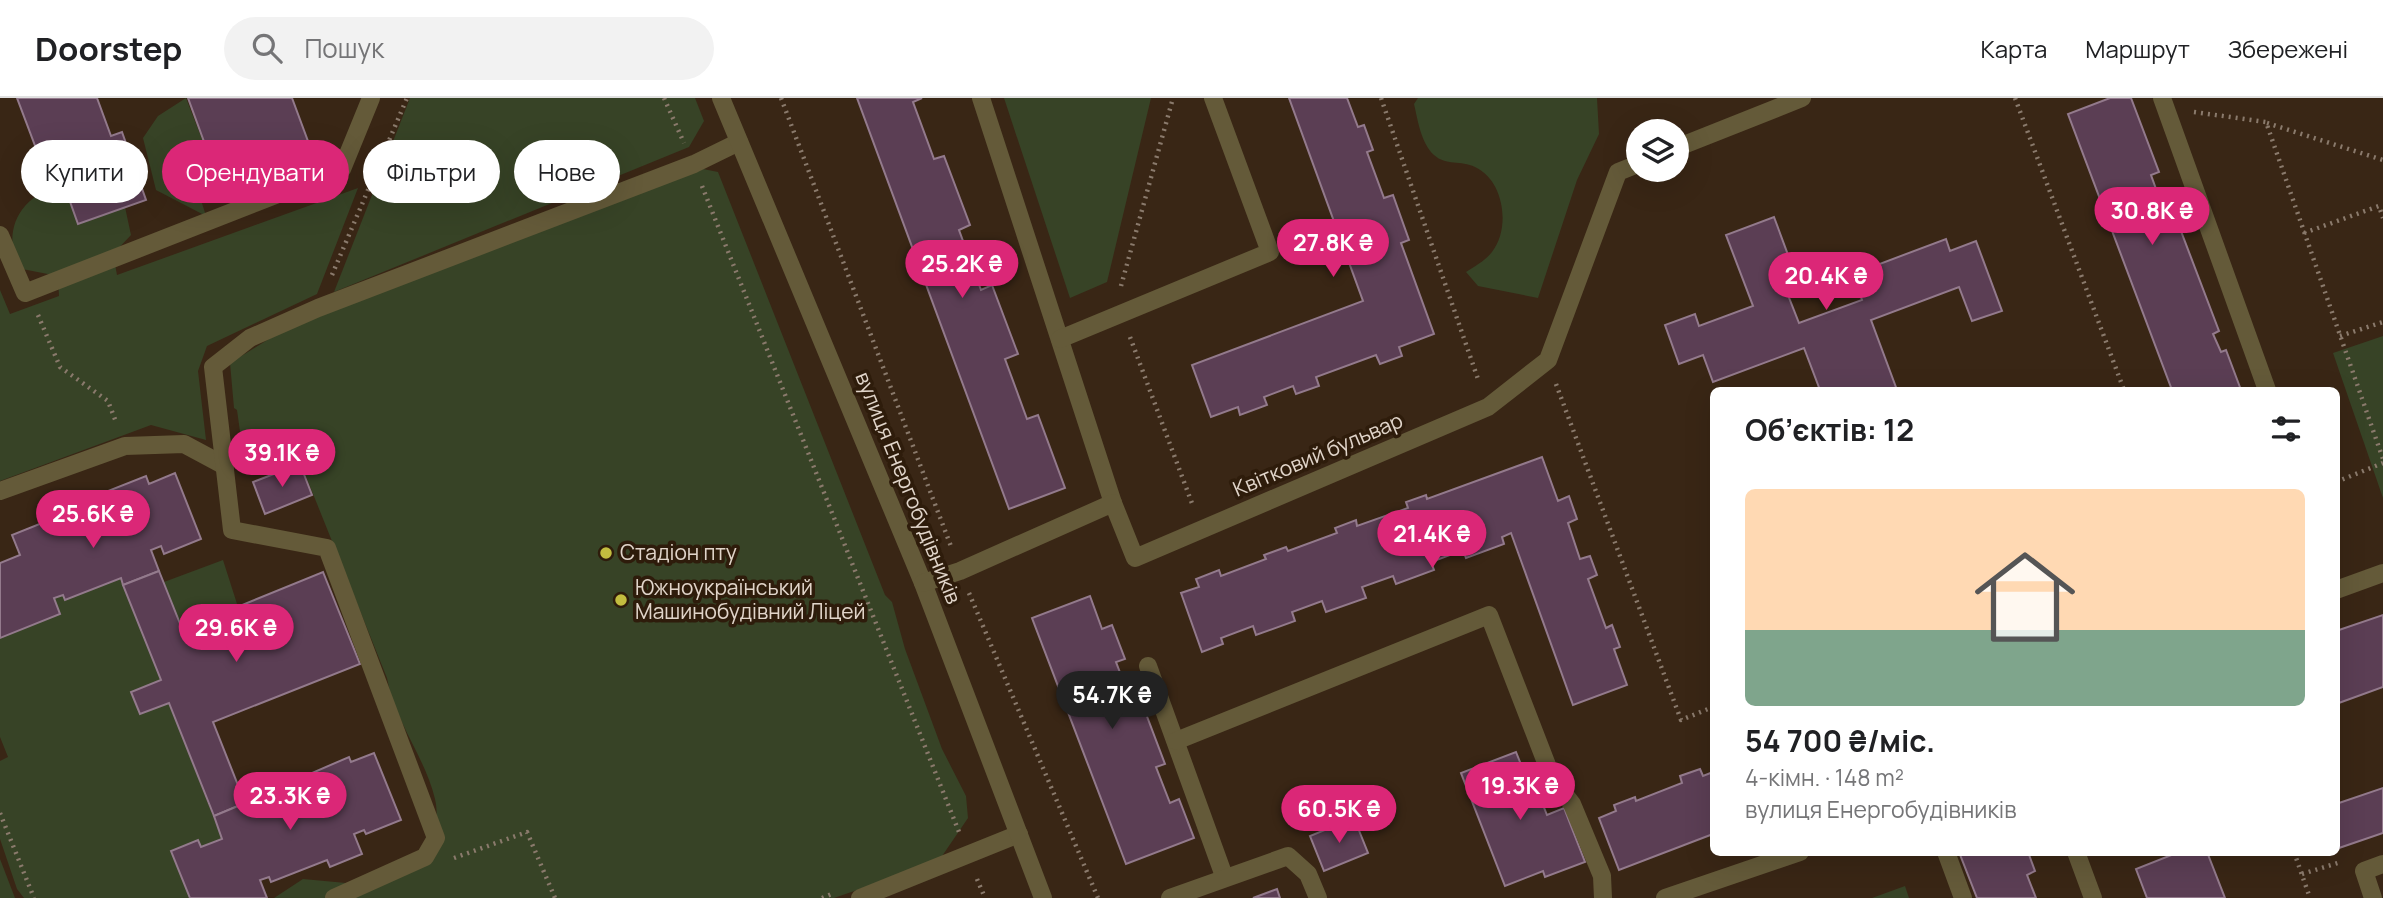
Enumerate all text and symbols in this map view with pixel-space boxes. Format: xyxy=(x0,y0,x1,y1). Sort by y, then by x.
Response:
search box xyxy=(224,17,714,80)
text: Doorstep xyxy=(35,26,182,71)
icon: search xyxy=(248,29,286,67)
text: Пошук xyxy=(304,30,384,66)
text: Карта xyxy=(1981,32,2047,65)
text: Маршрут xyxy=(2085,32,2190,65)
text: Збережені xyxy=(2228,32,2348,65)
map controls xyxy=(1626,119,1689,182)
button: layers xyxy=(1626,119,1689,182)
chip: Купити xyxy=(21,140,148,203)
chip: Орендувати xyxy=(162,140,349,203)
chip: Фільтри xyxy=(363,140,500,203)
chip: Нове xyxy=(514,140,620,203)
pin: 30.8K ₴ xyxy=(2087,188,2217,247)
text: 30.8K ₴ xyxy=(2110,194,2194,226)
pin: 27.8K ₴ xyxy=(1268,220,1398,279)
text: 27.8K ₴ xyxy=(1293,226,1373,258)
pin: 25.2K ₴ xyxy=(897,240,1027,300)
text: 25.2K ₴ xyxy=(921,247,1003,279)
pin: 20.4K ₴ xyxy=(1761,252,1891,312)
text: 20.4K ₴ xyxy=(1784,259,1868,291)
street label: вулиця Енергобудівників xyxy=(850,367,968,608)
street label: Квітковий бульвар xyxy=(1228,406,1407,503)
text: Об’єктів: 12 xyxy=(1745,409,1914,450)
icon: filters xyxy=(2267,410,2305,448)
pin: 39.1K ₴ xyxy=(217,430,347,489)
text: 39.1K ₴ xyxy=(244,436,320,468)
pin: 25.6K ₴ xyxy=(28,490,158,550)
text: 25.6K ₴ xyxy=(52,497,134,529)
pin: 21.4K ₴ xyxy=(1367,510,1497,570)
text: 21.4K ₴ xyxy=(1393,517,1471,549)
icon: home xyxy=(1962,534,2088,660)
place label: Стадіон пту xyxy=(620,538,737,566)
marker: Стадіон пту xyxy=(598,545,614,561)
place label: Южноукраїнський Машинобудівний Ліцей xyxy=(635,573,866,625)
marker: Южноукраїнський Машинобудівний Ліцей xyxy=(613,592,629,608)
pin: 29.6K ₴ xyxy=(171,604,301,664)
text: 29.6K ₴ xyxy=(195,611,277,643)
pin: 54.7K ₴ xyxy=(1047,672,1177,731)
text: 54.7K ₴ xyxy=(1072,678,1152,710)
text: 54 700 ₴/міс. xyxy=(1745,720,1935,761)
text: 4-кімн. · 148 m² xyxy=(1745,761,1904,793)
pin: 19.3K ₴ xyxy=(1455,762,1585,822)
text: 19.3K ₴ xyxy=(1481,769,1559,801)
pin: 23.3K ₴ xyxy=(225,772,355,832)
text: 23.3K ₴ xyxy=(250,779,330,811)
pin: 60.5K ₴ xyxy=(1274,786,1404,845)
text: 60.5K ₴ xyxy=(1297,792,1381,824)
text: вулиця Енергобудівників xyxy=(1745,793,2017,825)

